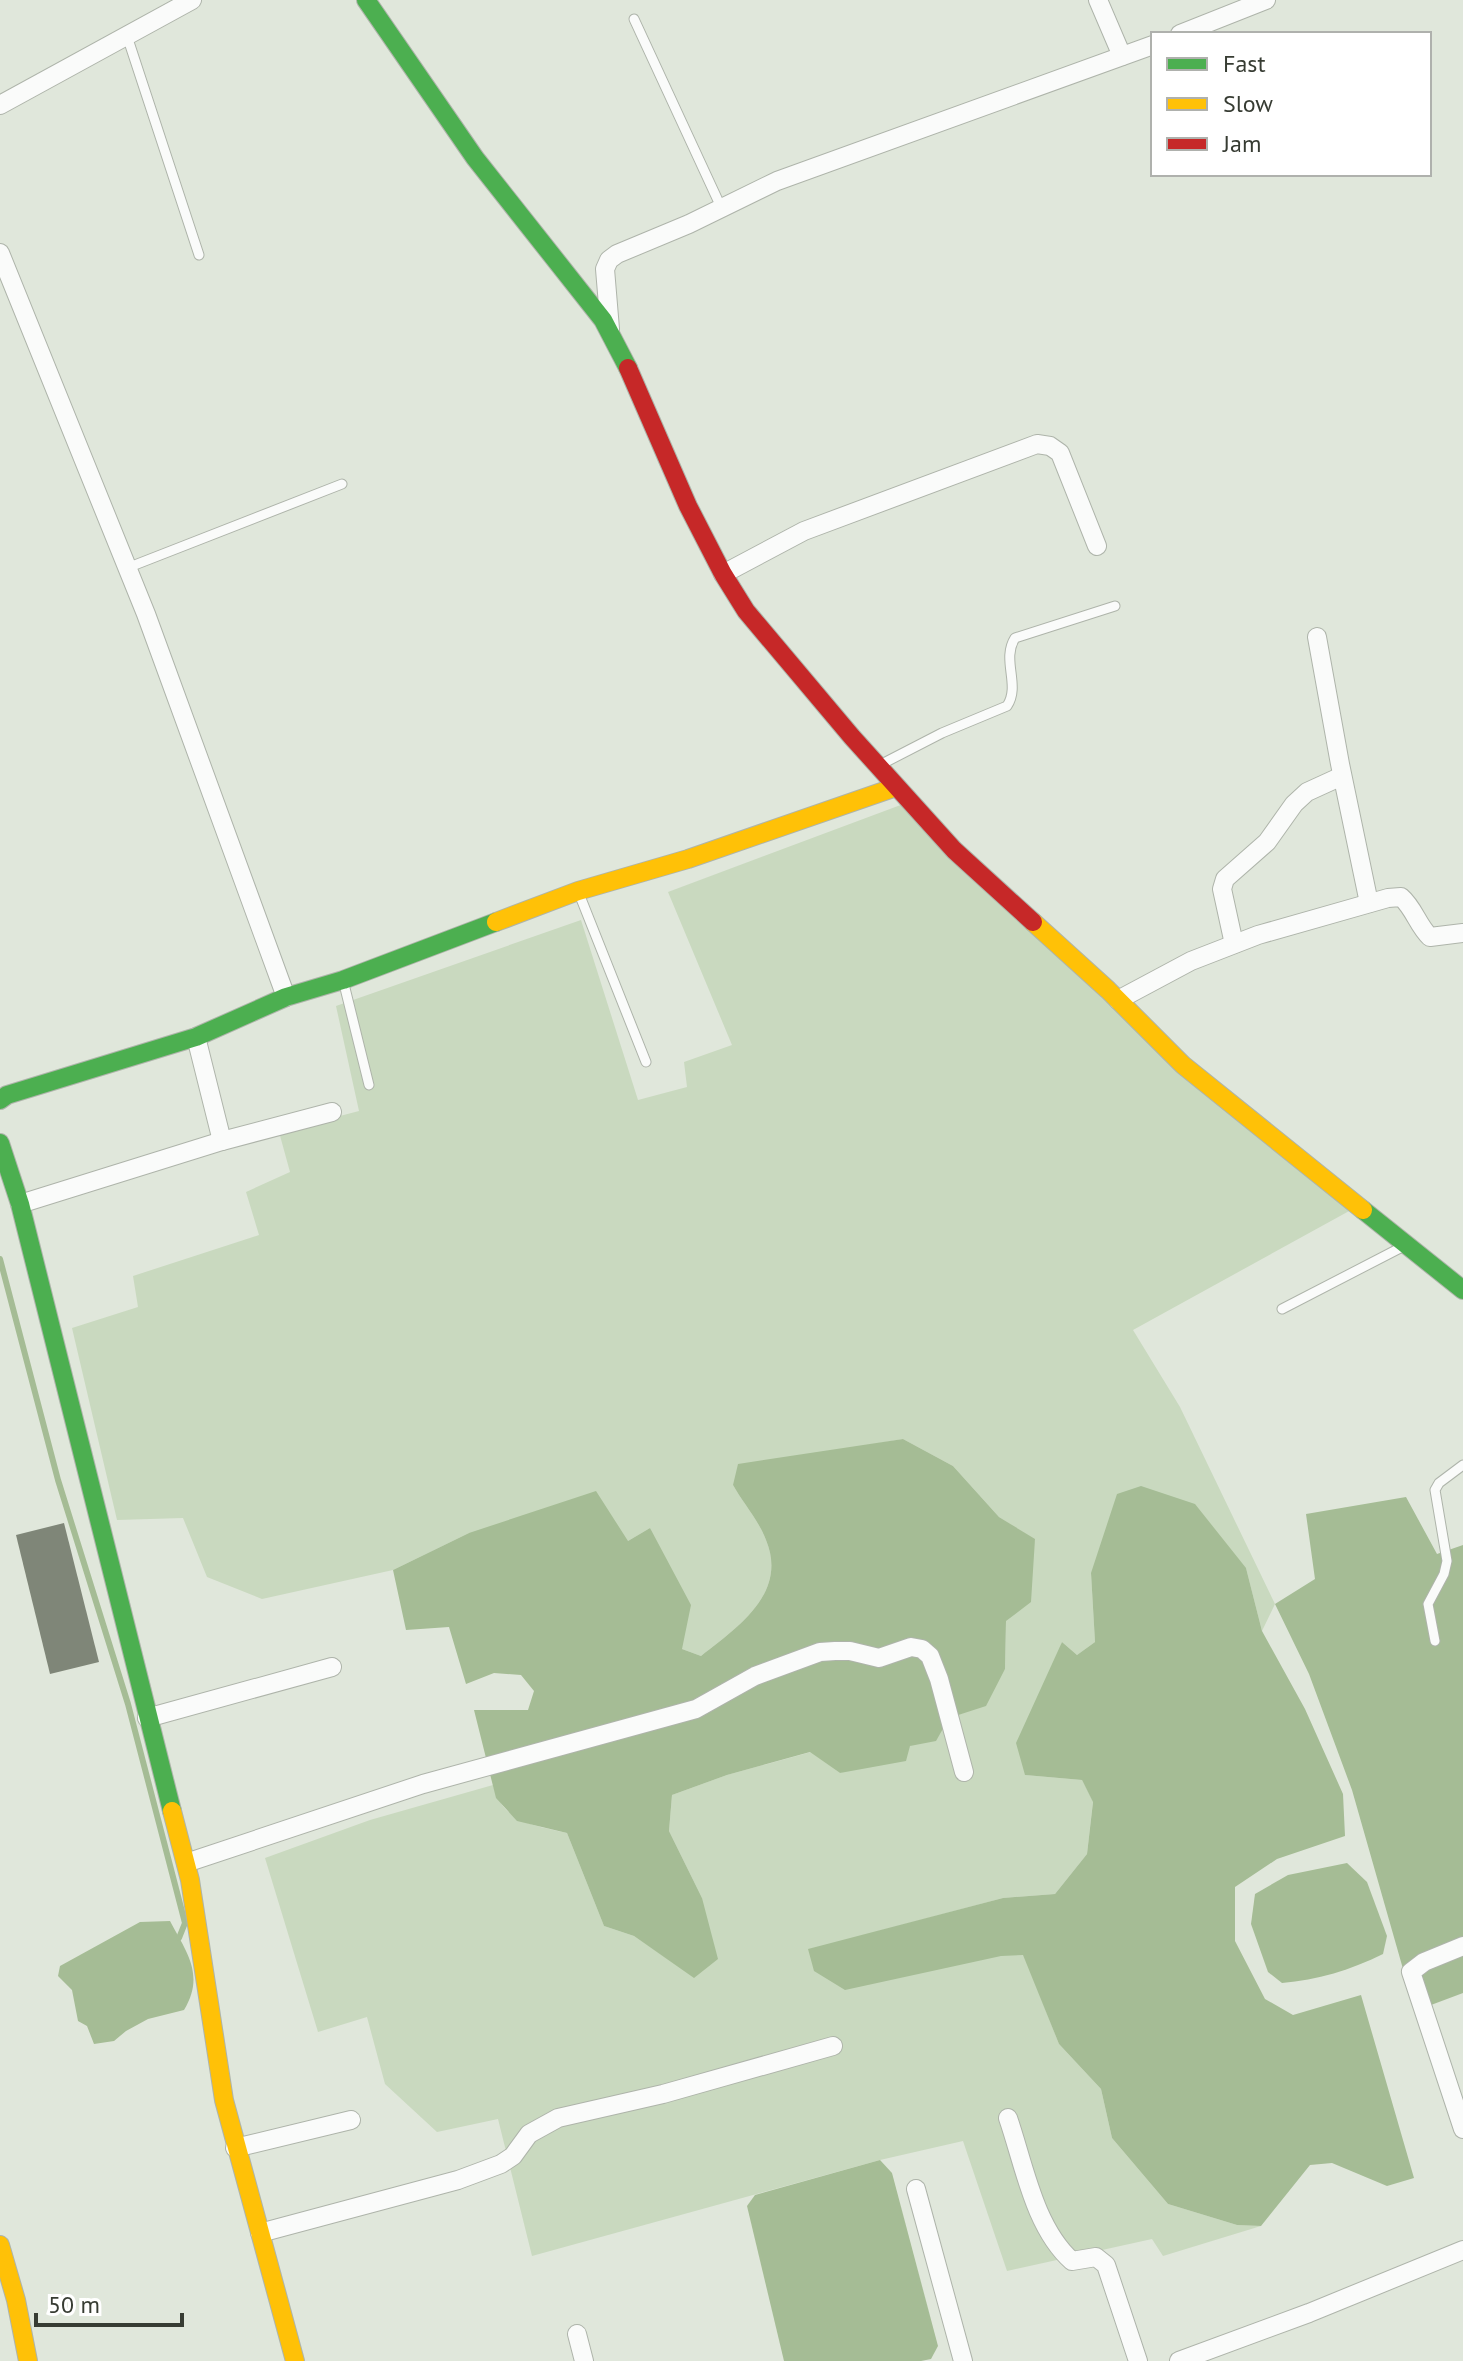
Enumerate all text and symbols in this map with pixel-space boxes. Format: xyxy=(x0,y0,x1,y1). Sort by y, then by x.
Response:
legend xyxy=(1151,32,1431,176)
text: Fast xyxy=(1223,48,1266,79)
text: Slow xyxy=(1223,88,1273,119)
text: Jam xyxy=(1222,128,1261,159)
scale bar xyxy=(36,2277,182,2327)
text: 50 m xyxy=(48,2289,100,2320)

